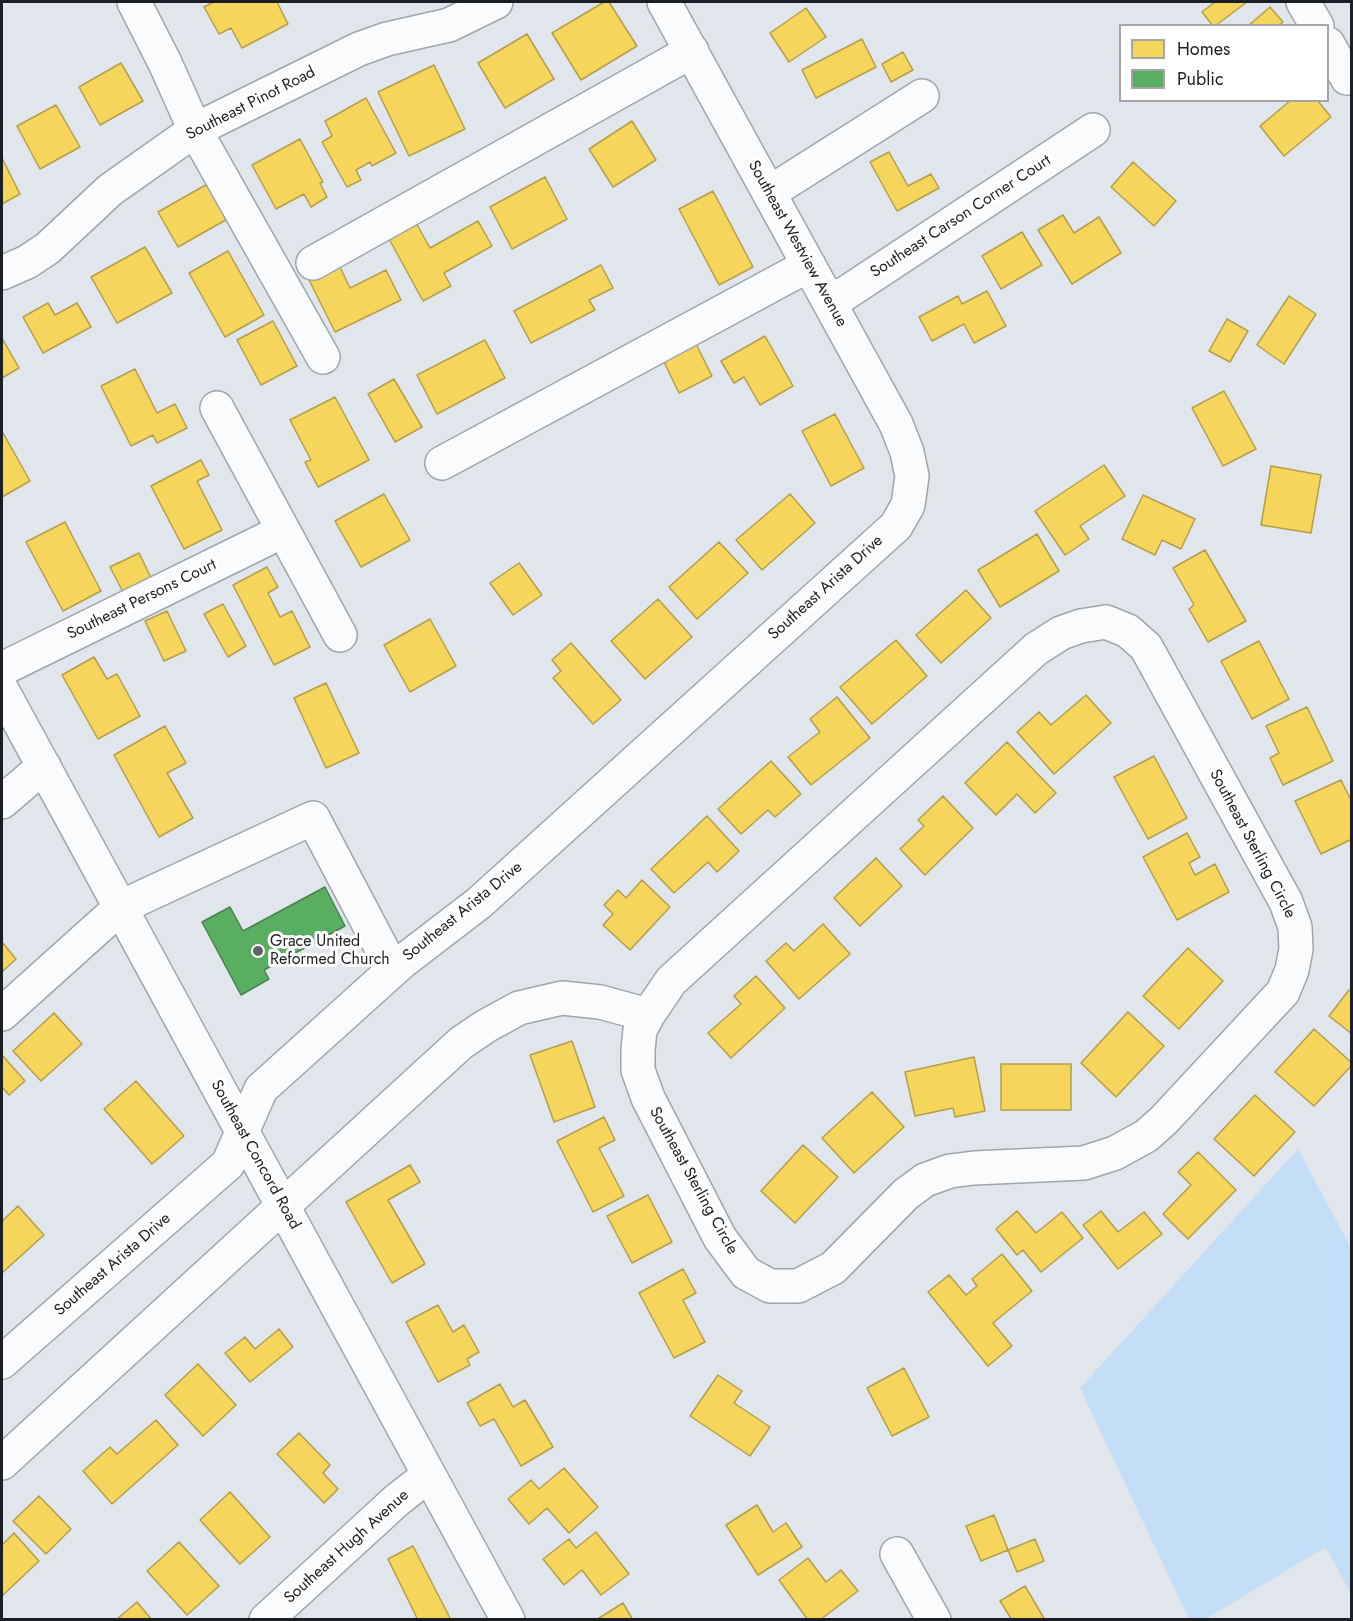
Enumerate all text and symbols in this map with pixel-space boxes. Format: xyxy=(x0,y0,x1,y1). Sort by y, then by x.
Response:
legend xyxy=(1119,24,1329,102)
text: Homes xyxy=(1177,36,1230,62)
street label: Southeast Pinot Road xyxy=(183,63,319,145)
text: Public xyxy=(1177,66,1224,92)
street label: Southeast Carson Corner Court xyxy=(867,151,1055,283)
street label: Southeast Westview Avenue xyxy=(743,158,851,330)
street label: Southeast Arista Drive xyxy=(765,531,887,645)
street label: Southeast Persons Court xyxy=(64,556,220,644)
street label: Southeast Sterling Circle xyxy=(1205,766,1299,922)
street label: Southeast Arista Drive xyxy=(400,858,526,966)
place label: Grace United Reformed Church xyxy=(270,932,390,970)
marker: Grace United Reformed Church xyxy=(251,944,265,958)
street label: Southeast Concord Road xyxy=(206,1077,304,1233)
street label: Southeast Sterling Circle xyxy=(644,1104,742,1258)
street label: Southeast Arista Drive xyxy=(51,1209,175,1321)
street label: Southeast Hugh Avenue xyxy=(281,1486,413,1608)

